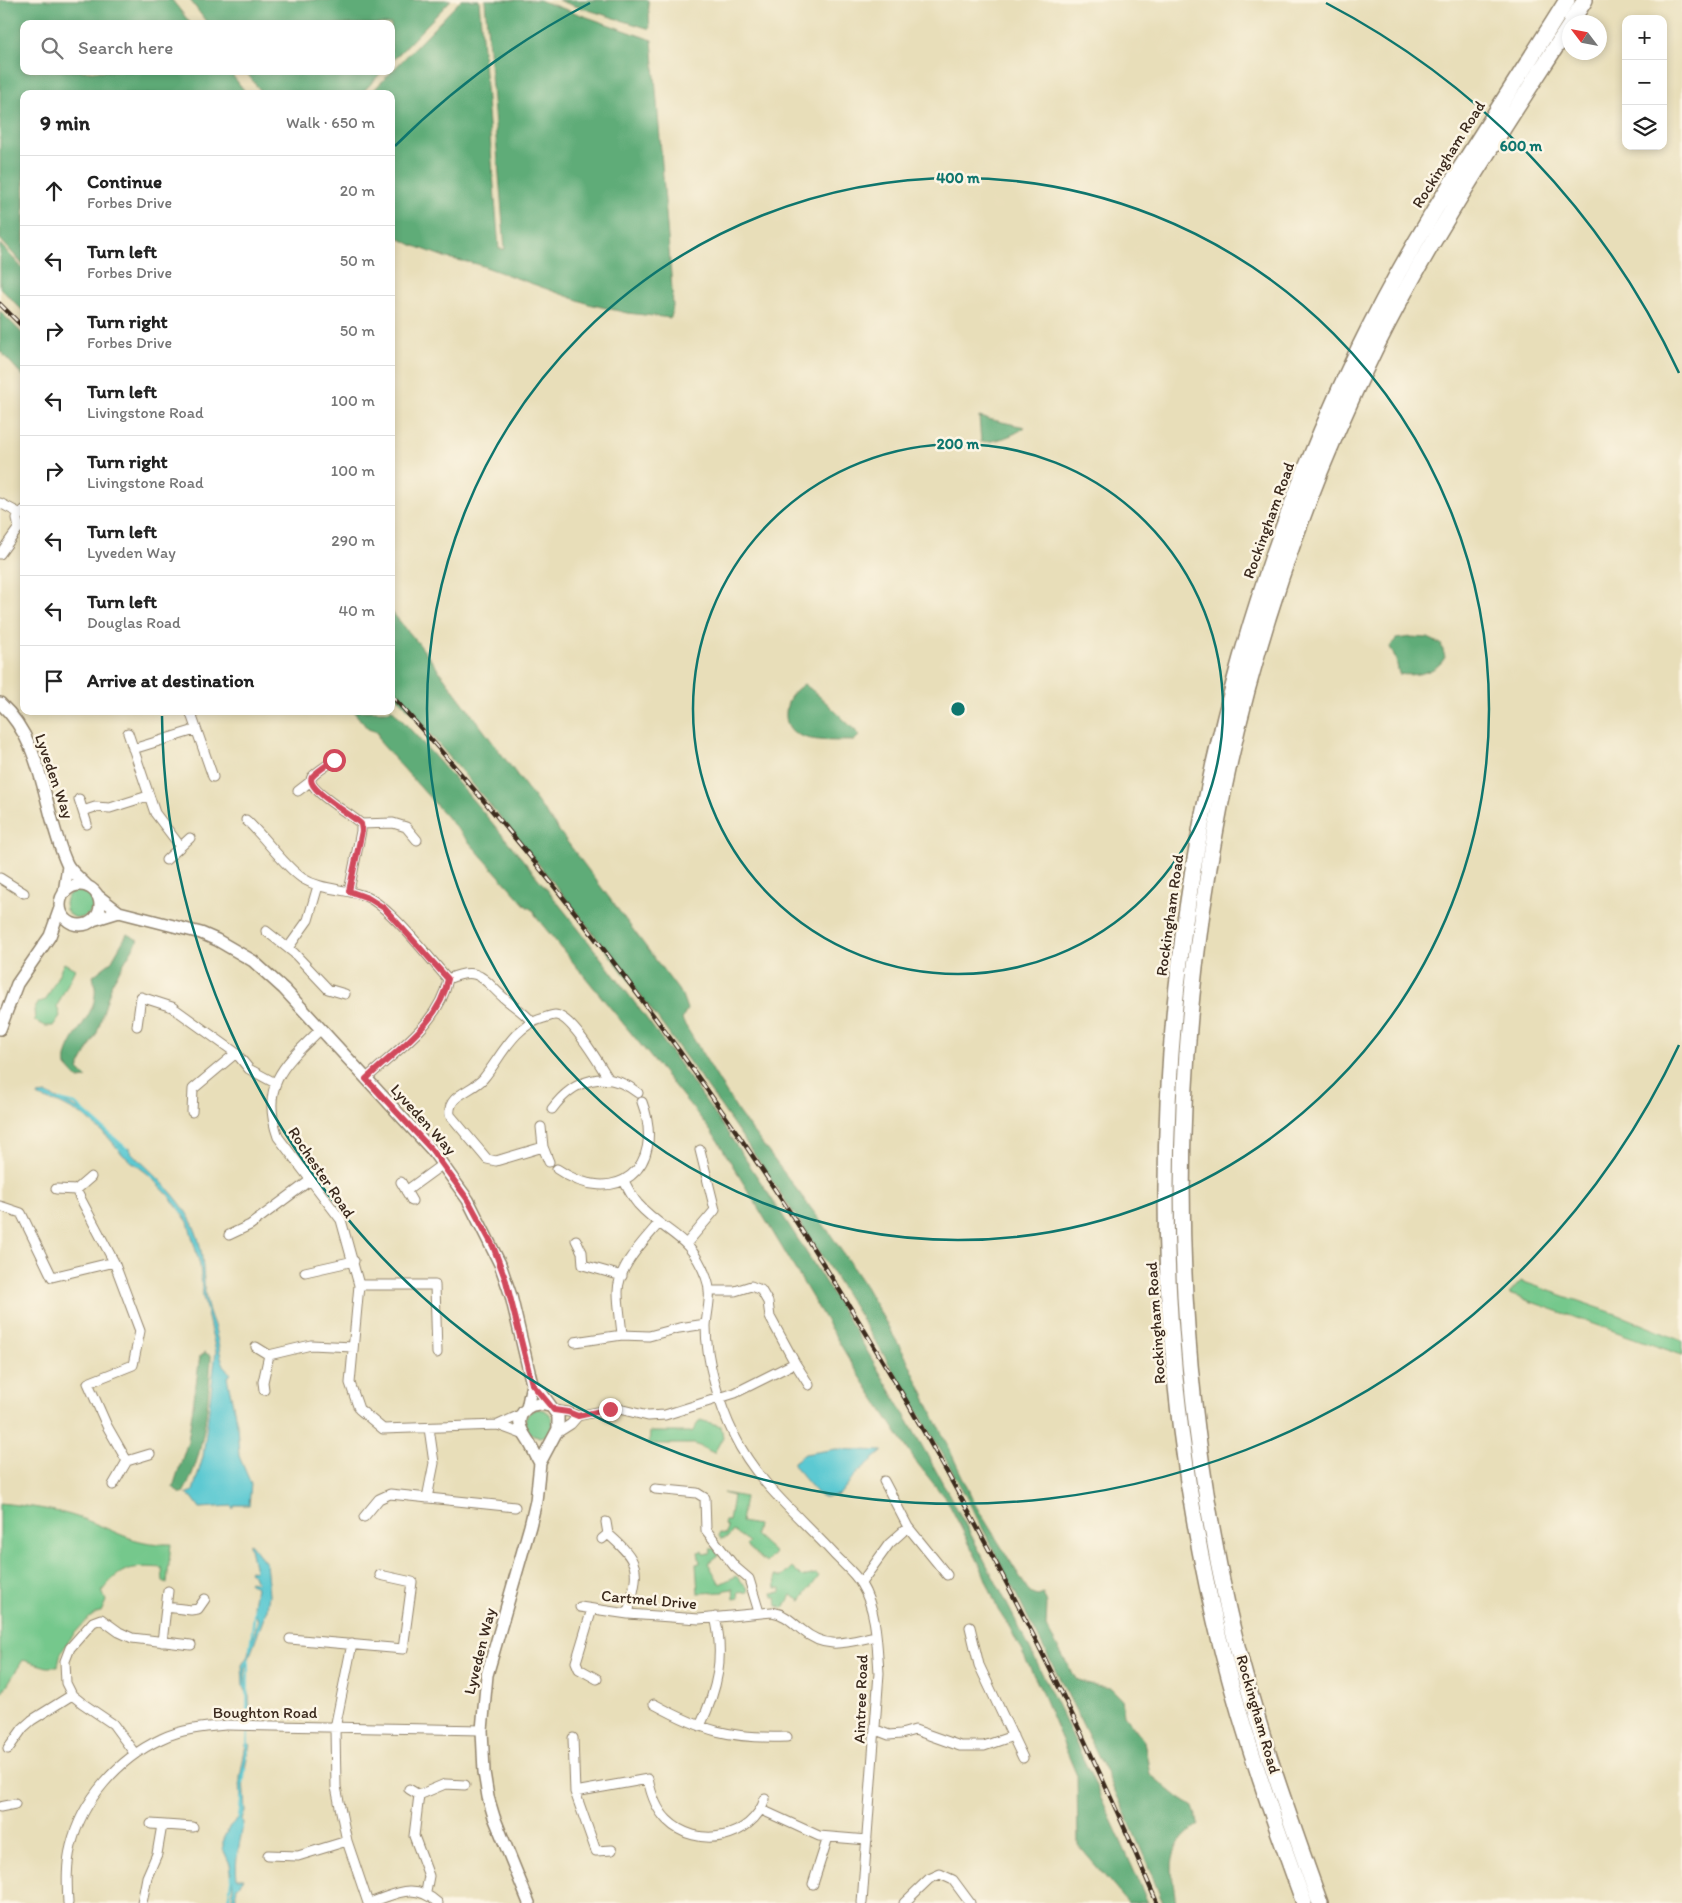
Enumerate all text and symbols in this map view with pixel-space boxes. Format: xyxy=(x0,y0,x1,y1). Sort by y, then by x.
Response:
north arrow xyxy=(1562,15,1607,60)
map controls xyxy=(1622,15,1667,150)
button: + xyxy=(1622,15,1667,60)
search box xyxy=(20,20,395,75)
icon: search xyxy=(38,34,66,62)
text: Search here xyxy=(78,36,173,59)
button: − xyxy=(1622,60,1667,105)
street label: Rockingham Road xyxy=(1408,97,1489,211)
button: layers xyxy=(1622,105,1667,150)
text: 9 min xyxy=(40,110,90,135)
text: Walk · 650 m xyxy=(286,113,375,132)
text: 600 m xyxy=(1500,137,1543,155)
text: 400 m xyxy=(936,169,980,187)
text: Continue xyxy=(87,170,162,193)
icon: ahead xyxy=(40,177,68,205)
text: 20 m xyxy=(340,181,375,200)
text: Forbes Drive xyxy=(87,193,172,212)
text: Turn left xyxy=(87,240,157,263)
icon: left xyxy=(40,247,68,275)
text: 50 m xyxy=(340,251,375,270)
text: Forbes Drive xyxy=(87,263,172,282)
text: Turn right xyxy=(87,310,168,333)
icon: right xyxy=(40,317,68,345)
text: 50 m xyxy=(340,321,375,340)
text: Forbes Drive xyxy=(87,333,172,352)
text: Turn left xyxy=(87,380,157,403)
icon: left xyxy=(40,387,68,415)
text: 100 m xyxy=(331,391,375,410)
text: Livingstone Road xyxy=(87,403,204,422)
text: 200 m xyxy=(937,435,980,453)
text: Turn right xyxy=(87,450,168,473)
icon: right xyxy=(40,457,68,485)
street label: Rockingham Road xyxy=(1239,459,1298,581)
text: 100 m xyxy=(331,461,375,480)
text: Livingstone Road xyxy=(87,473,204,492)
text: Turn left xyxy=(87,520,157,543)
icon: left xyxy=(40,527,68,555)
text: 290 m xyxy=(331,531,375,550)
text: Lyveden Way xyxy=(87,543,176,562)
text: Turn left xyxy=(87,590,157,613)
icon: left xyxy=(40,597,68,625)
text: 40 m xyxy=(338,601,375,620)
text: Douglas Road xyxy=(87,613,181,632)
icon: arrive xyxy=(40,667,68,695)
text: Arrive at destination xyxy=(87,669,254,692)
centre of rings xyxy=(949,700,967,718)
street label: Lyveden Way xyxy=(31,731,78,822)
route start xyxy=(323,749,346,772)
street label: Rockingham Road xyxy=(1152,853,1187,977)
street label: Lyveden Way xyxy=(387,1080,461,1159)
street label: Rochester Road xyxy=(284,1123,359,1222)
street label: Rockingham Road xyxy=(1142,1261,1169,1385)
route end xyxy=(599,1398,622,1421)
street label: Cartmel Drive xyxy=(600,1586,698,1613)
street label: Lyveden Way xyxy=(460,1605,500,1696)
street label: Rockingham Road xyxy=(1232,1652,1285,1776)
street label: Aintree Road xyxy=(849,1654,872,1744)
street label: Boughton Road xyxy=(213,1703,318,1722)

